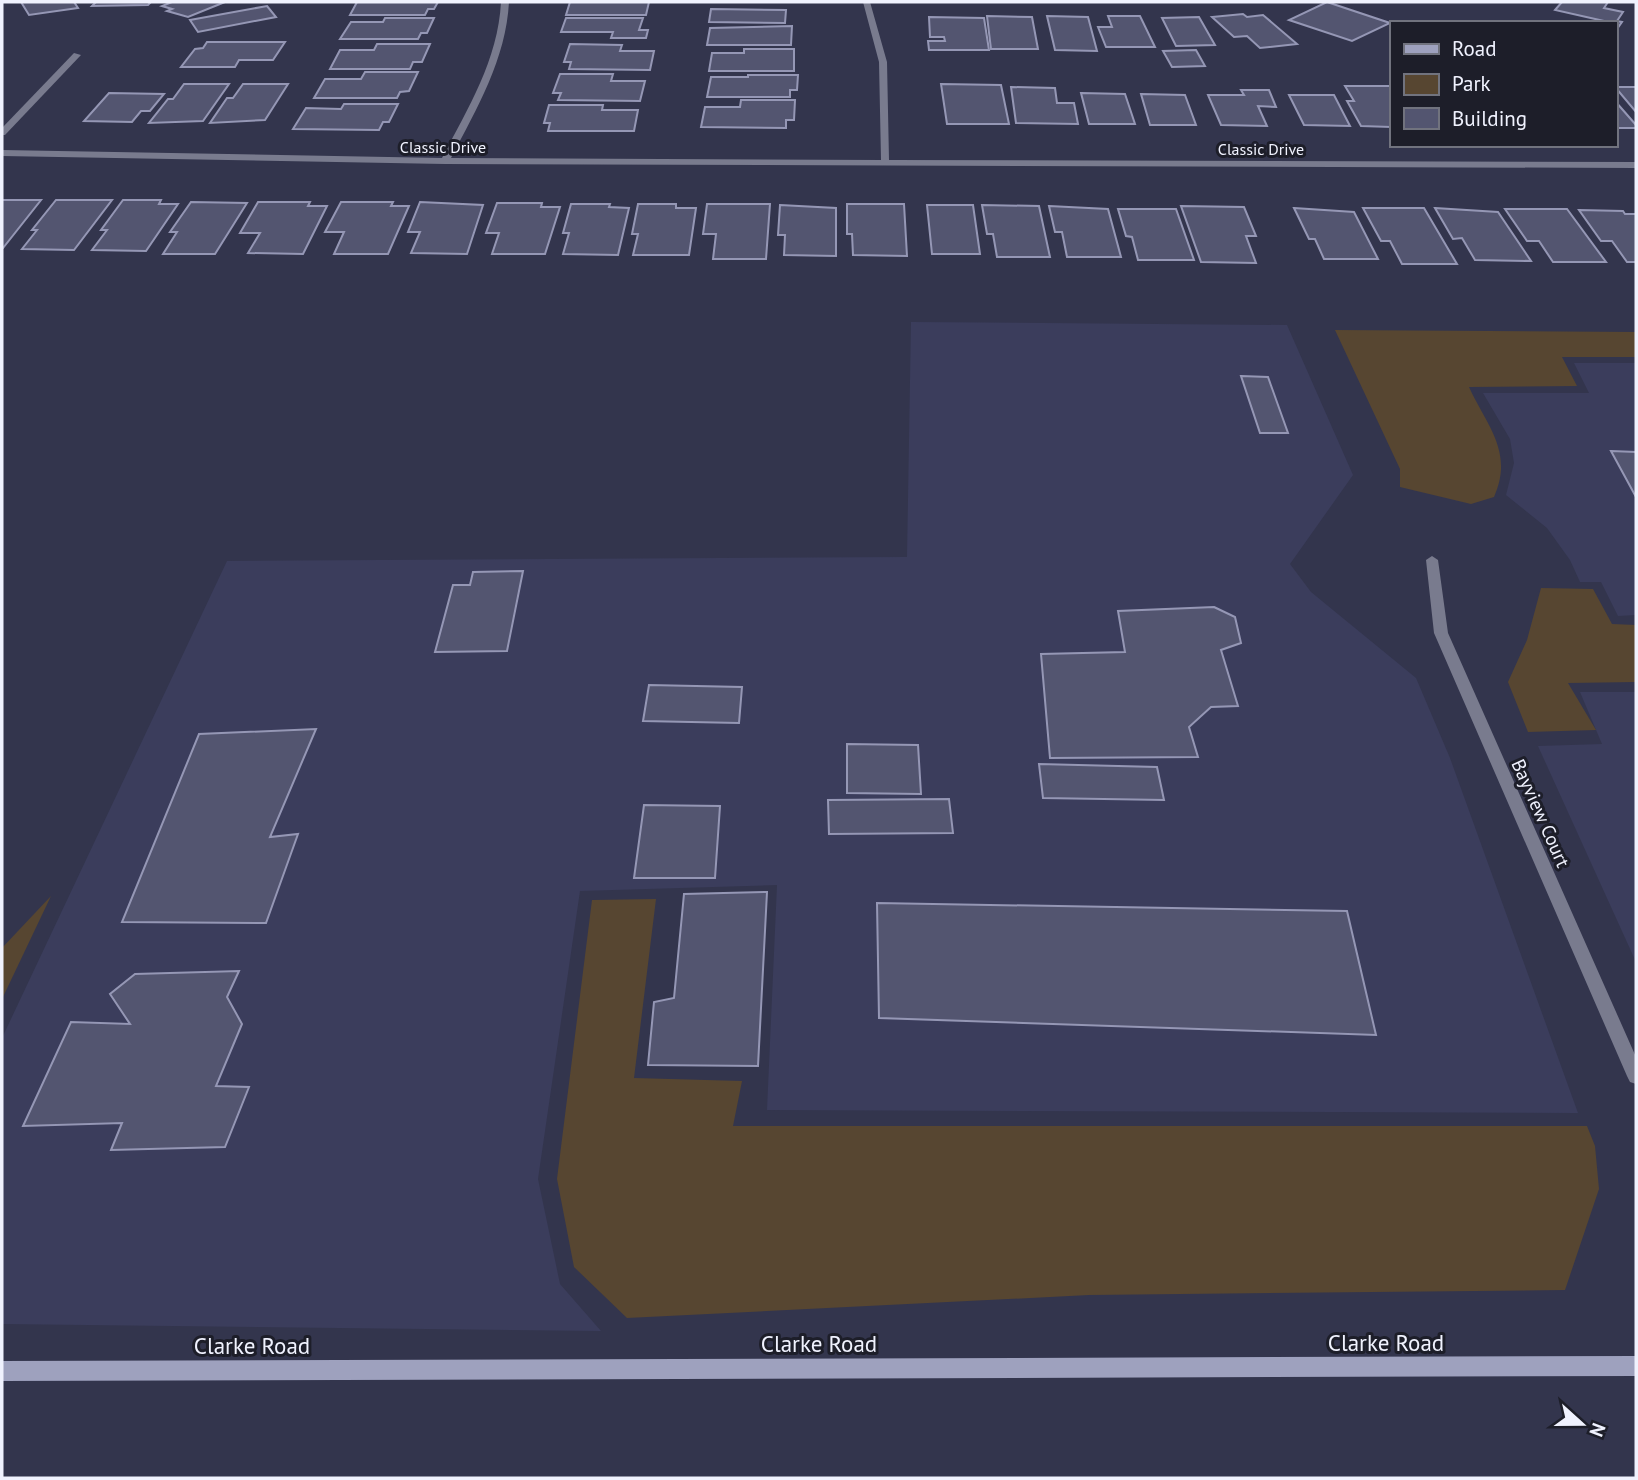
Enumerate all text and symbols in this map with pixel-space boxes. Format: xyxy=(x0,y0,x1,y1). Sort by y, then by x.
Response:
legend xyxy=(1390,21,1617,147)
text: Road xyxy=(1452,35,1496,62)
text: Park xyxy=(1452,70,1491,97)
text: Building xyxy=(1452,105,1527,132)
street label: Classic Drive xyxy=(400,137,486,157)
street label: Classic Drive xyxy=(1218,139,1304,159)
street label: Bayview Court xyxy=(1506,755,1576,871)
street label: Clarke Road xyxy=(1328,1328,1444,1357)
street label: Clarke Road xyxy=(761,1329,877,1358)
street label: Clarke Road xyxy=(194,1331,310,1360)
north arrow xyxy=(1547,1389,1617,1459)
text: N xyxy=(1584,1420,1611,1440)

